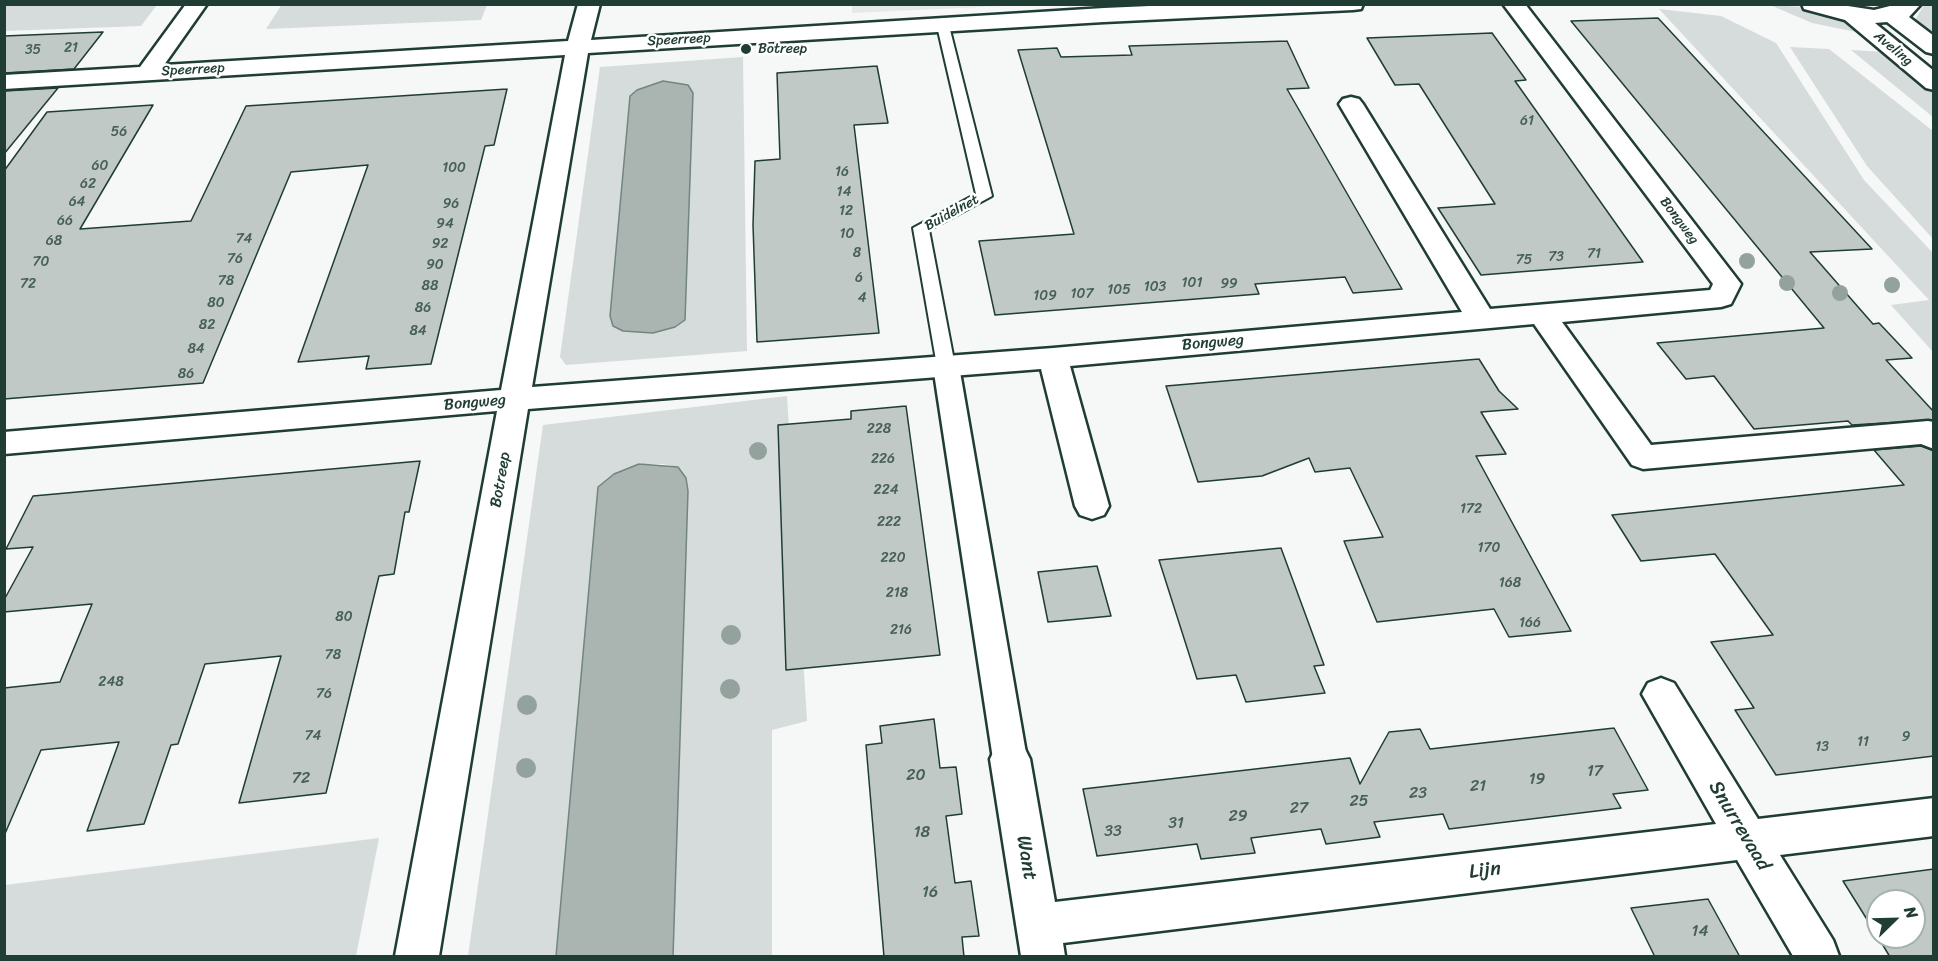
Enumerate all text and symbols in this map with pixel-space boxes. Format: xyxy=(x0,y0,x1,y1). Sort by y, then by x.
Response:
street label: Aveling xyxy=(1870,28,1916,70)
street label: Speerreep xyxy=(647,30,711,50)
house number: 21 xyxy=(64,40,78,56)
place label: Botreep xyxy=(758,41,807,57)
house number: 35 xyxy=(25,42,41,58)
marker: Botreep xyxy=(739,42,753,56)
street label: Speerreep xyxy=(161,60,225,80)
house number: 61 xyxy=(1520,113,1534,129)
house number: 56 xyxy=(111,124,127,140)
house number: 60 xyxy=(92,158,108,174)
house number: 100 xyxy=(442,160,466,176)
house number: 16 xyxy=(835,164,849,180)
house number: 62 xyxy=(80,176,96,192)
house number: 14 xyxy=(837,184,851,200)
street label: Buidelnet xyxy=(922,191,982,235)
house number: 64 xyxy=(69,194,85,210)
street label: Bongweg xyxy=(1656,194,1702,248)
house number: 96 xyxy=(443,196,459,212)
house number: 12 xyxy=(839,203,853,219)
house number: 66 xyxy=(57,213,73,229)
house number: 94 xyxy=(436,216,454,232)
house number: 10 xyxy=(840,226,854,242)
house number: 74 xyxy=(236,231,252,247)
house number: 68 xyxy=(46,233,62,249)
house number: 92 xyxy=(432,236,448,252)
house number: 8 xyxy=(853,245,861,261)
house number: 71 xyxy=(1587,246,1601,262)
house number: 73 xyxy=(1548,249,1564,265)
house number: 76 xyxy=(227,251,243,267)
house number: 75 xyxy=(1516,252,1532,268)
house number: 70 xyxy=(33,254,49,270)
house number: 90 xyxy=(426,257,444,273)
house number: 6 xyxy=(855,270,863,286)
house number: 78 xyxy=(218,273,234,289)
house number: 101 xyxy=(1182,275,1202,291)
house number: 72 xyxy=(20,276,36,292)
house number: 99 xyxy=(1220,276,1238,292)
house number: 88 xyxy=(422,278,438,294)
house number: 103 xyxy=(1144,279,1166,295)
house number: 105 xyxy=(1107,282,1131,298)
house number: 107 xyxy=(1071,286,1093,302)
house number: 109 xyxy=(1033,288,1057,304)
house number: 4 xyxy=(858,290,866,306)
house number: 80 xyxy=(207,295,225,311)
house number: 86 xyxy=(415,300,431,316)
house number: 82 xyxy=(199,317,215,333)
house number: 84 xyxy=(409,323,427,339)
street label: Bongweg xyxy=(1181,331,1245,355)
house number: 84 xyxy=(187,341,205,357)
house number: 86 xyxy=(178,366,194,382)
street label: Bongweg xyxy=(443,391,507,415)
house number: 228 xyxy=(867,421,891,437)
street label: Botreep xyxy=(487,451,515,509)
house number: 226 xyxy=(871,451,895,467)
house number: 224 xyxy=(874,482,898,498)
house number: 172 xyxy=(1460,501,1482,517)
house number: 222 xyxy=(877,514,901,530)
house number: 170 xyxy=(1478,540,1500,556)
house number: 220 xyxy=(880,550,906,566)
house number: 168 xyxy=(1499,575,1521,591)
house number: 218 xyxy=(886,585,908,601)
house number: 80 xyxy=(335,609,353,625)
house number: 166 xyxy=(1519,615,1541,631)
house number: 216 xyxy=(890,622,912,638)
house number: 78 xyxy=(325,647,341,663)
house number: 248 xyxy=(98,674,124,690)
house number: 76 xyxy=(316,686,332,702)
house number: 74 xyxy=(305,728,321,744)
house number: 9 xyxy=(1902,729,1910,745)
house number: 11 xyxy=(1857,734,1869,750)
house number: 13 xyxy=(1815,739,1829,755)
house number: 17 xyxy=(1587,762,1603,782)
house number: 20 xyxy=(906,766,926,786)
house number: 72 xyxy=(292,769,310,789)
house number: 19 xyxy=(1529,770,1545,790)
house number: 21 xyxy=(1470,777,1486,797)
street label: Snurrevaad xyxy=(1703,777,1775,875)
house number: 23 xyxy=(1409,784,1427,804)
house number: 25 xyxy=(1349,792,1369,812)
house number: 27 xyxy=(1290,799,1308,819)
house number: 29 xyxy=(1228,807,1248,827)
house number: 31 xyxy=(1168,814,1184,834)
house number: 33 xyxy=(1104,822,1122,842)
house number: 18 xyxy=(914,823,930,843)
street label: Want xyxy=(1010,834,1042,882)
street label: Lijn xyxy=(1468,857,1502,885)
house number: 16 xyxy=(922,883,938,903)
north arrow xyxy=(1866,889,1926,949)
text: N xyxy=(1896,902,1927,923)
house number: 14 xyxy=(1692,922,1708,942)

